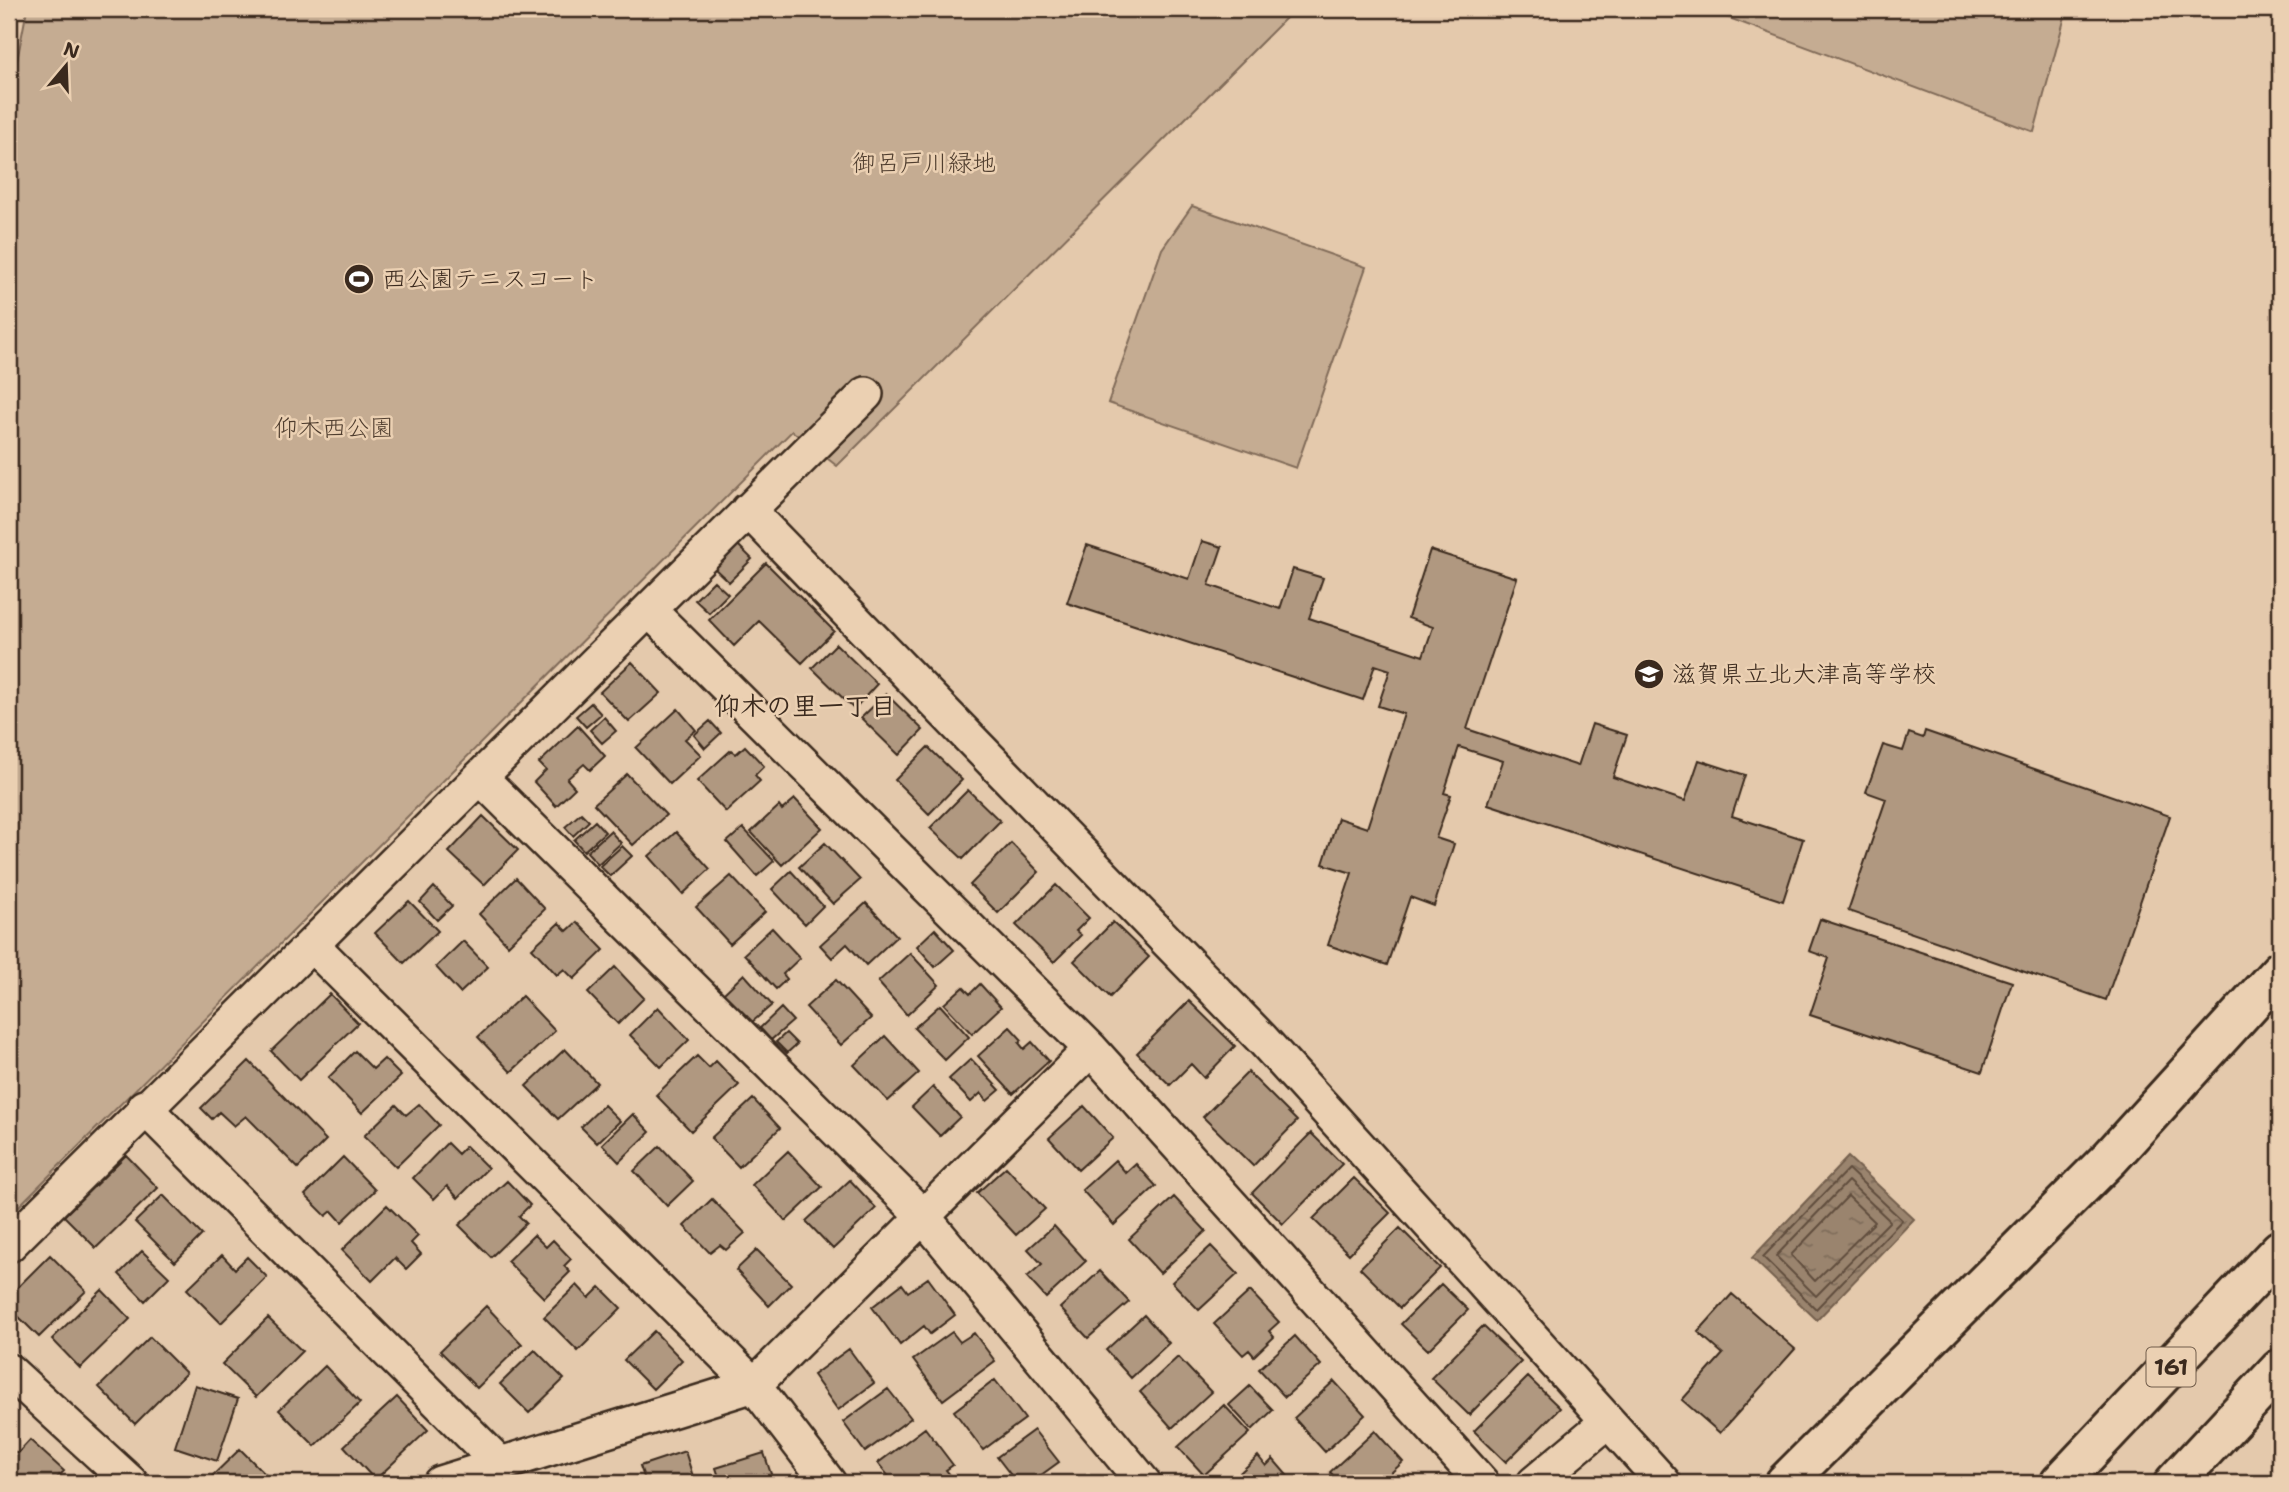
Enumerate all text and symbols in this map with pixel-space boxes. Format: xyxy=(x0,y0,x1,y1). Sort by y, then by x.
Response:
north arrow xyxy=(32,32,102,102)
text: N xyxy=(60,36,83,65)
park label: 御呂戸川緑地 xyxy=(852,147,996,179)
sports icon: 西公園テニスコート xyxy=(342,262,376,296)
place label: 西公園テニスコート xyxy=(382,263,598,295)
park label: 仰木西公園 xyxy=(274,412,394,444)
school or university icon: 滋賀県立北大津高等学校 xyxy=(1632,657,1666,691)
place label: 滋賀県立北大津高等学校 xyxy=(1672,658,1936,690)
district label: 仰木の里一丁目 xyxy=(714,688,896,723)
road number: 161 xyxy=(2146,1348,2196,1386)

